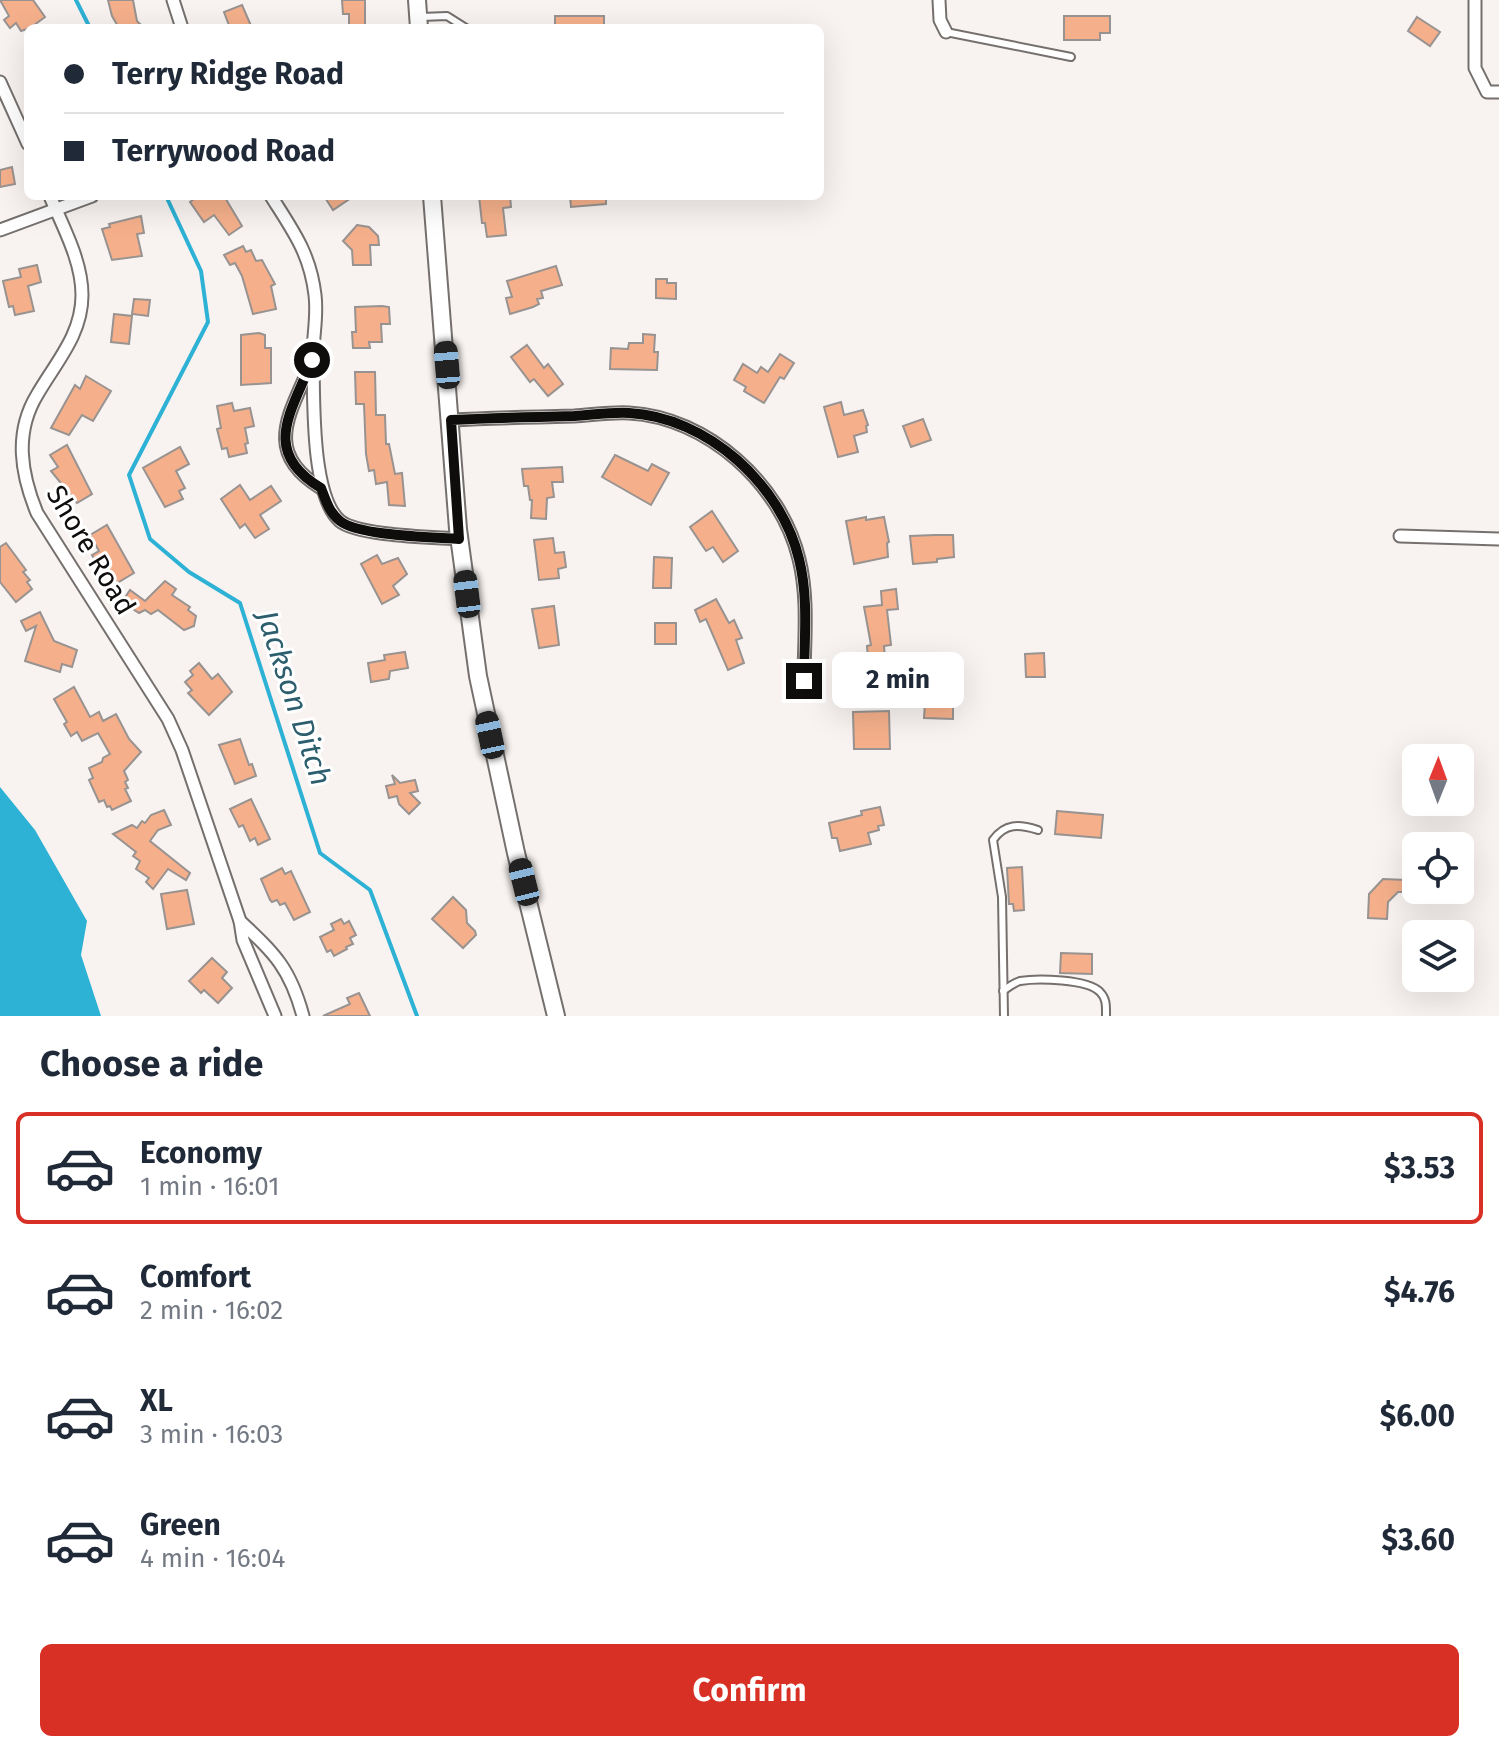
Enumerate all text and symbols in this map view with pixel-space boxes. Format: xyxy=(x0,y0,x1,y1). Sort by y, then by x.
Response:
text: Terry Ridge Road xyxy=(112,56,344,92)
text: Terrywood Road xyxy=(112,133,335,169)
car xyxy=(433,340,461,390)
route start xyxy=(294,342,330,378)
street label: Shore Road xyxy=(39,479,143,621)
car xyxy=(452,569,482,619)
water label: Jackson Ditch xyxy=(248,604,339,790)
callout: 2 min xyxy=(832,653,964,709)
route end xyxy=(786,663,822,699)
text: 2 min xyxy=(866,664,930,695)
car xyxy=(473,709,507,761)
north arrow xyxy=(1402,744,1474,816)
map controls xyxy=(1402,744,1474,992)
button: locate xyxy=(1402,832,1474,904)
car xyxy=(507,856,541,908)
button: layers xyxy=(1402,920,1474,992)
text: Choose a ride xyxy=(40,1042,263,1086)
icon: car xyxy=(44,1132,116,1204)
text: Economy xyxy=(140,1135,262,1171)
text: $3.53 xyxy=(1384,1150,1455,1186)
text: 1 min · 16:01 xyxy=(140,1171,280,1202)
icon: car xyxy=(44,1256,116,1328)
text: Comfort xyxy=(140,1259,251,1295)
text: $4.76 xyxy=(1384,1274,1455,1310)
text: 2 min · 16:02 xyxy=(140,1295,283,1326)
icon: car xyxy=(44,1380,116,1452)
text: XL xyxy=(140,1383,173,1419)
text: $6.00 xyxy=(1380,1398,1455,1434)
text: 3 min · 16:03 xyxy=(140,1419,283,1450)
icon: car xyxy=(44,1504,116,1576)
text: Green xyxy=(140,1507,221,1543)
text: $3.60 xyxy=(1382,1522,1455,1558)
text: 4 min · 16:04 xyxy=(140,1543,285,1574)
button: Confirm xyxy=(40,1644,1459,1736)

